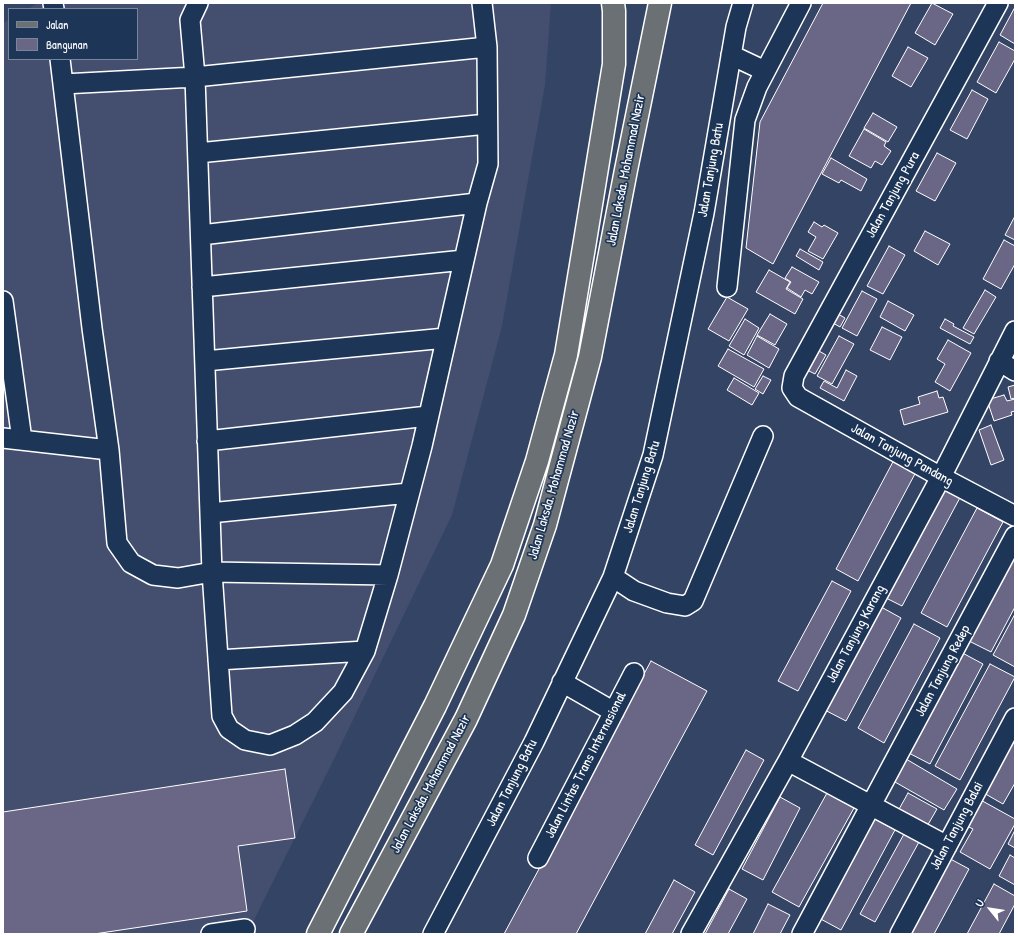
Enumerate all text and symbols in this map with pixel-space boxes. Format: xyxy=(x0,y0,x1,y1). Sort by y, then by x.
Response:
legend xyxy=(8,8,138,60)
text: Jalan xyxy=(46,16,68,33)
text: Bangunan xyxy=(46,36,88,53)
street label: Jalan Laksda. Mohammad Nazir xyxy=(603,93,649,247)
street label: Jalan Tanjung Batu xyxy=(694,122,728,218)
street label: Jalan Tanjung Pura xyxy=(862,149,924,241)
street label: Jalan Laksda. Mohammad Nazir xyxy=(525,408,583,562)
street label: Jalan Tanjung Pandang xyxy=(848,420,956,490)
street label: Jalan Tanjung Batu xyxy=(620,439,664,535)
street label: Jalan Tanjung Karang xyxy=(823,582,889,686)
street label: Jalan Tanjung Redep xyxy=(912,622,974,720)
street label: Jalan Lintas Trans Internasional xyxy=(542,689,630,841)
street label: Jalan Laksda. Mohammad Nazir xyxy=(387,712,475,856)
street label: Jalan Tanjung Batu xyxy=(483,737,541,829)
street label: Jalan Tanjung Balai xyxy=(927,779,987,873)
north arrow xyxy=(970,889,1010,929)
text: U xyxy=(972,897,987,909)

